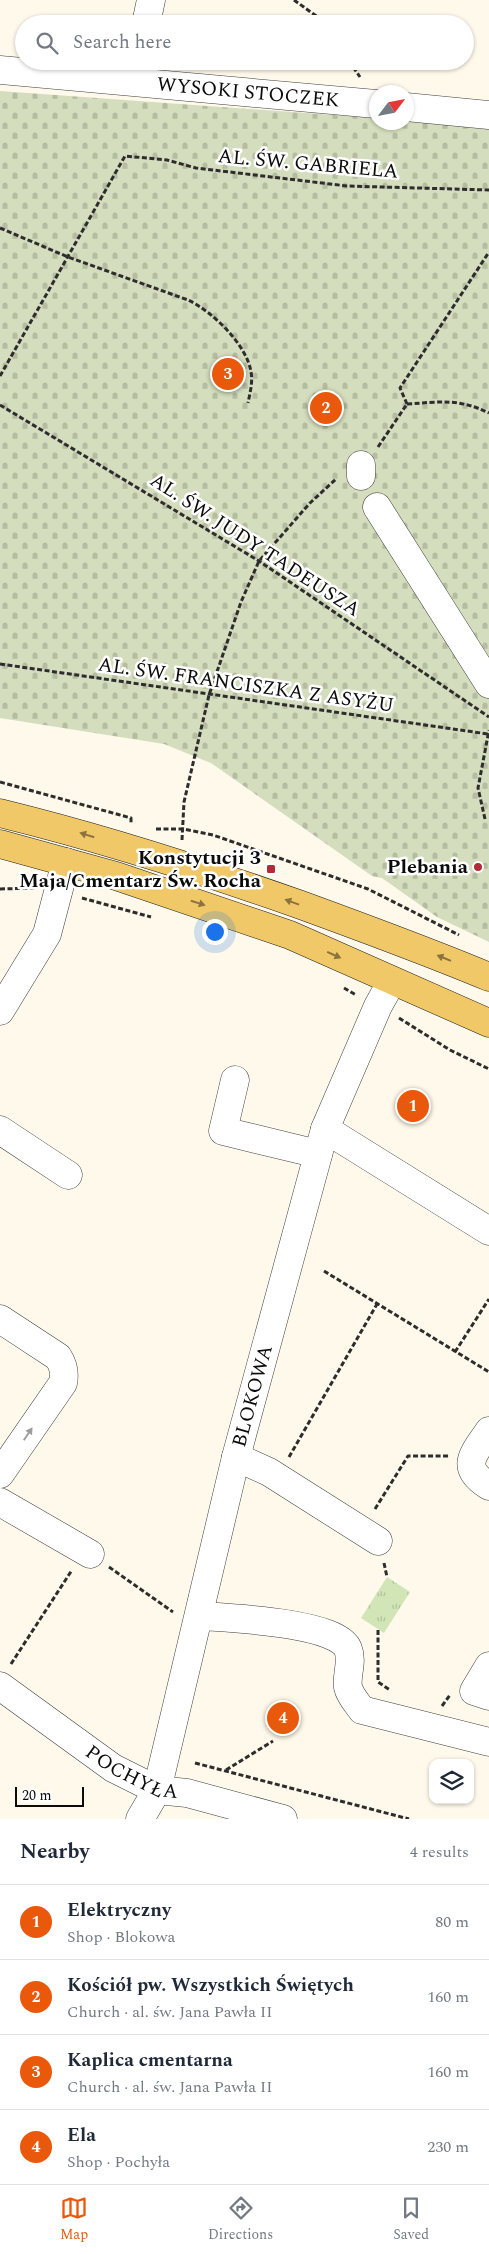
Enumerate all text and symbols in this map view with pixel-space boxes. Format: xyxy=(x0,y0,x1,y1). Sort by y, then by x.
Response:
search box xyxy=(15,15,474,70)
text: Search here xyxy=(73,28,172,57)
icon: search xyxy=(33,29,61,57)
street label: WYSOKI STOCZEK xyxy=(156,69,341,116)
north arrow xyxy=(369,85,414,130)
street label: AL. ŚW. GABRIELA xyxy=(216,141,400,187)
pin: 3 xyxy=(212,355,244,393)
pin: 2 xyxy=(310,389,342,427)
street label: AL. ŚW. JUDY TADEUSZA xyxy=(144,466,366,624)
street label: AL. ŚW. FRANCISZKA Z ASYŻU xyxy=(96,649,396,721)
one-way arrow xyxy=(80,831,95,838)
place label: Konstytucji 3 Maja/Cmentarz Św. Rocha xyxy=(19,843,262,896)
place label: Plebania xyxy=(387,852,469,882)
marker: Plebania xyxy=(472,861,484,873)
marker: Konstytucji 3 Maja/Cmentarz Św. Rocha xyxy=(265,863,277,875)
one-way arrow xyxy=(284,898,299,905)
one-way arrow xyxy=(190,900,205,907)
your location xyxy=(202,919,228,945)
one-way arrow xyxy=(327,952,341,960)
one-way arrow xyxy=(437,954,451,962)
pin: 1 xyxy=(397,1087,429,1125)
street label: BLOKOWA xyxy=(224,1341,281,1451)
one-way arrow xyxy=(23,1427,32,1441)
pin: 4 xyxy=(267,1699,299,1737)
street label: POCHYŁA xyxy=(79,1737,179,1807)
map controls xyxy=(429,1759,474,1804)
button: layers xyxy=(429,1759,474,1804)
scale bar xyxy=(15,1784,84,1807)
text: 20 m xyxy=(22,1785,52,1806)
text: Nearby xyxy=(20,1836,90,1868)
text: 4 results xyxy=(410,1840,469,1864)
text: Elektryczny xyxy=(67,1896,171,1925)
text: 1 xyxy=(32,1910,40,1934)
text: 80 m xyxy=(435,1910,469,1934)
text: Shop · Blokowa xyxy=(67,1925,175,1949)
text: Kościół pw. Wszystkich Świętych xyxy=(67,1971,354,2000)
text: 2 xyxy=(32,1985,40,2009)
text: 160 m xyxy=(427,1985,469,2009)
text: Church · al. św. Jana Pawła II xyxy=(67,2000,273,2024)
text: Kaplica cmentarna xyxy=(67,2046,233,2075)
text: 3 xyxy=(32,2060,40,2084)
text: 160 m xyxy=(427,2060,469,2084)
text: Church · al. św. Jana Pawła II xyxy=(67,2075,273,2099)
text: Ela xyxy=(67,2121,96,2150)
text: 4 xyxy=(32,2135,40,2159)
text: 230 m xyxy=(427,2135,469,2159)
text: Shop · Pochyła xyxy=(67,2150,170,2174)
tab: Map xyxy=(60,2194,88,2245)
tab: Directions xyxy=(208,2194,273,2245)
tab: Saved xyxy=(393,2194,429,2245)

